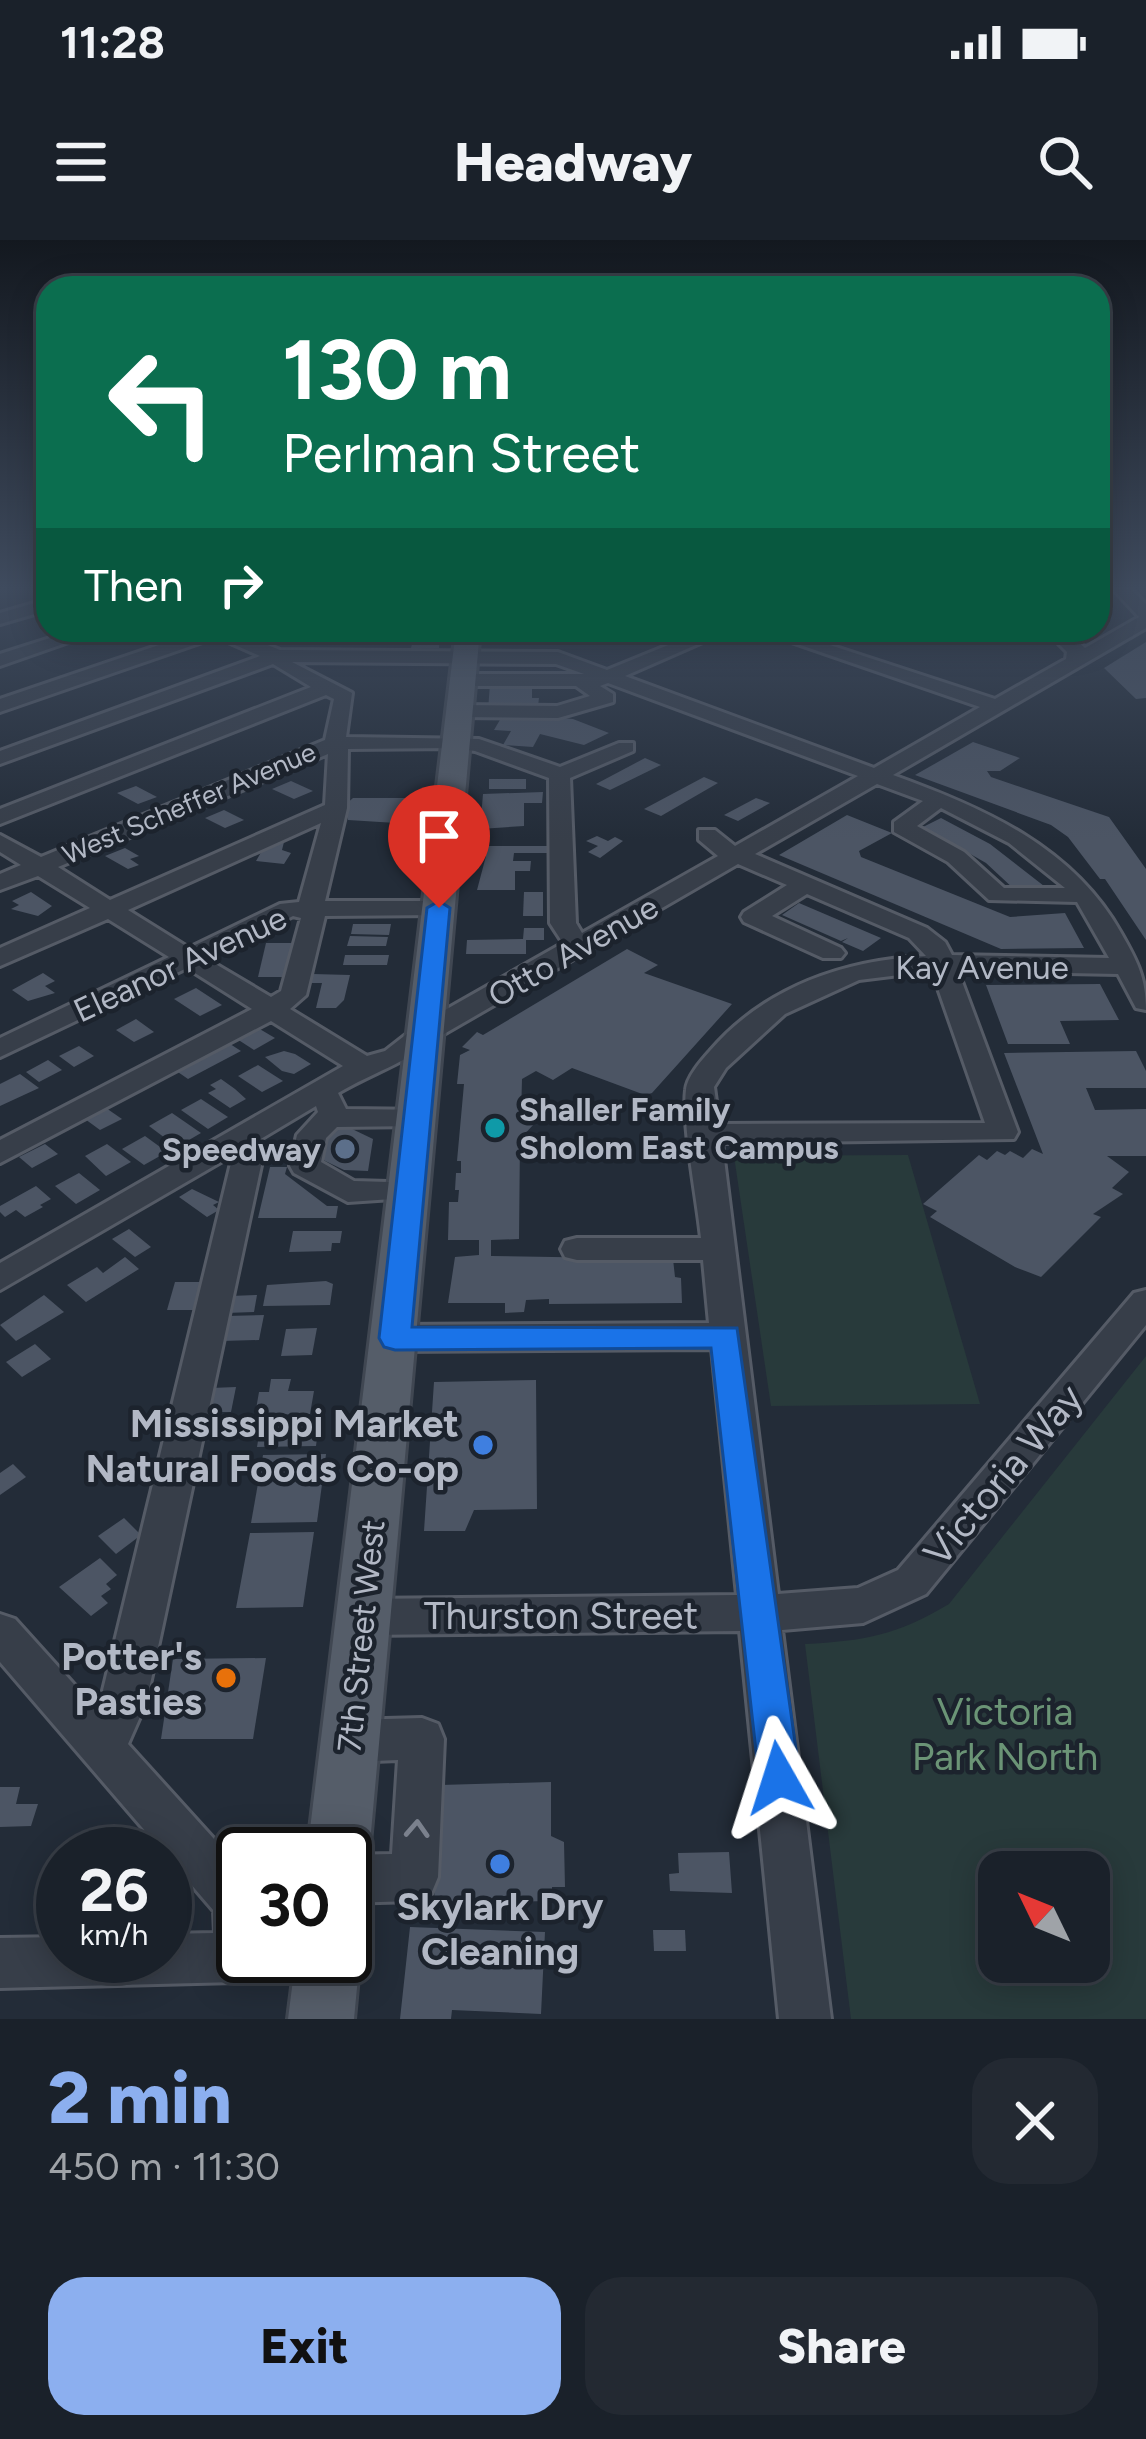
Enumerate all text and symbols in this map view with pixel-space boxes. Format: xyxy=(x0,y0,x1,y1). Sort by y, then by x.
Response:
text: 11:28 xyxy=(60,15,165,69)
icon: menu xyxy=(48,129,114,195)
icon: search xyxy=(1032,129,1098,195)
text: Headway xyxy=(454,130,692,195)
text: 130 m xyxy=(282,319,512,420)
icon: left xyxy=(84,324,240,480)
text: Perlman Street xyxy=(282,421,641,486)
icon: right xyxy=(208,552,274,618)
text: Then xyxy=(84,558,184,612)
street label: West Scheffer Avenue xyxy=(58,735,320,871)
pin xyxy=(388,785,490,908)
icon: arrive xyxy=(406,803,472,869)
street label: Otto Avenue xyxy=(481,887,665,1015)
street label: Eleanor Avenue xyxy=(67,898,293,1030)
street label: Kay Avenue xyxy=(895,948,1069,987)
place label: Shaller Family Sholom East Campus xyxy=(519,1090,839,1167)
marker: Shaller Family Sholom East Campus xyxy=(482,1115,508,1141)
place label: Speedway xyxy=(162,1130,321,1169)
marker: Speedway xyxy=(332,1136,358,1162)
street label: Victoria Way xyxy=(914,1374,1093,1575)
place label: Mississippi Market Natural Foods Co-op xyxy=(86,1400,459,1492)
marker: Mississippi Market Natural Foods Co-op xyxy=(470,1432,496,1458)
street label: 7th Street West xyxy=(329,1518,393,1754)
street label: Thurston Street xyxy=(424,1592,698,1639)
place label: Potter's Pasties xyxy=(61,1633,202,1725)
marker: Potter's Pasties xyxy=(213,1665,239,1691)
park label: Victoria Park North xyxy=(912,1688,1098,1780)
position arrow xyxy=(716,1715,842,1841)
one-way arrow xyxy=(403,1819,429,1838)
speed limit sign: 30 xyxy=(216,1827,372,1983)
marker: Skylark Dry Cleaning xyxy=(487,1851,513,1877)
north arrow xyxy=(978,1851,1110,1983)
map controls xyxy=(978,1851,1110,1983)
text: 26 xyxy=(79,1854,149,1926)
place label: Skylark Dry Cleaning xyxy=(396,1883,604,1975)
text: km/h xyxy=(80,1916,148,1953)
text: 2 min xyxy=(48,2055,232,2141)
button: close xyxy=(972,2058,1098,2184)
text: 450 m · 11:30 xyxy=(48,2143,280,2190)
button: Exit xyxy=(48,2277,561,2415)
button: Share xyxy=(585,2277,1098,2415)

